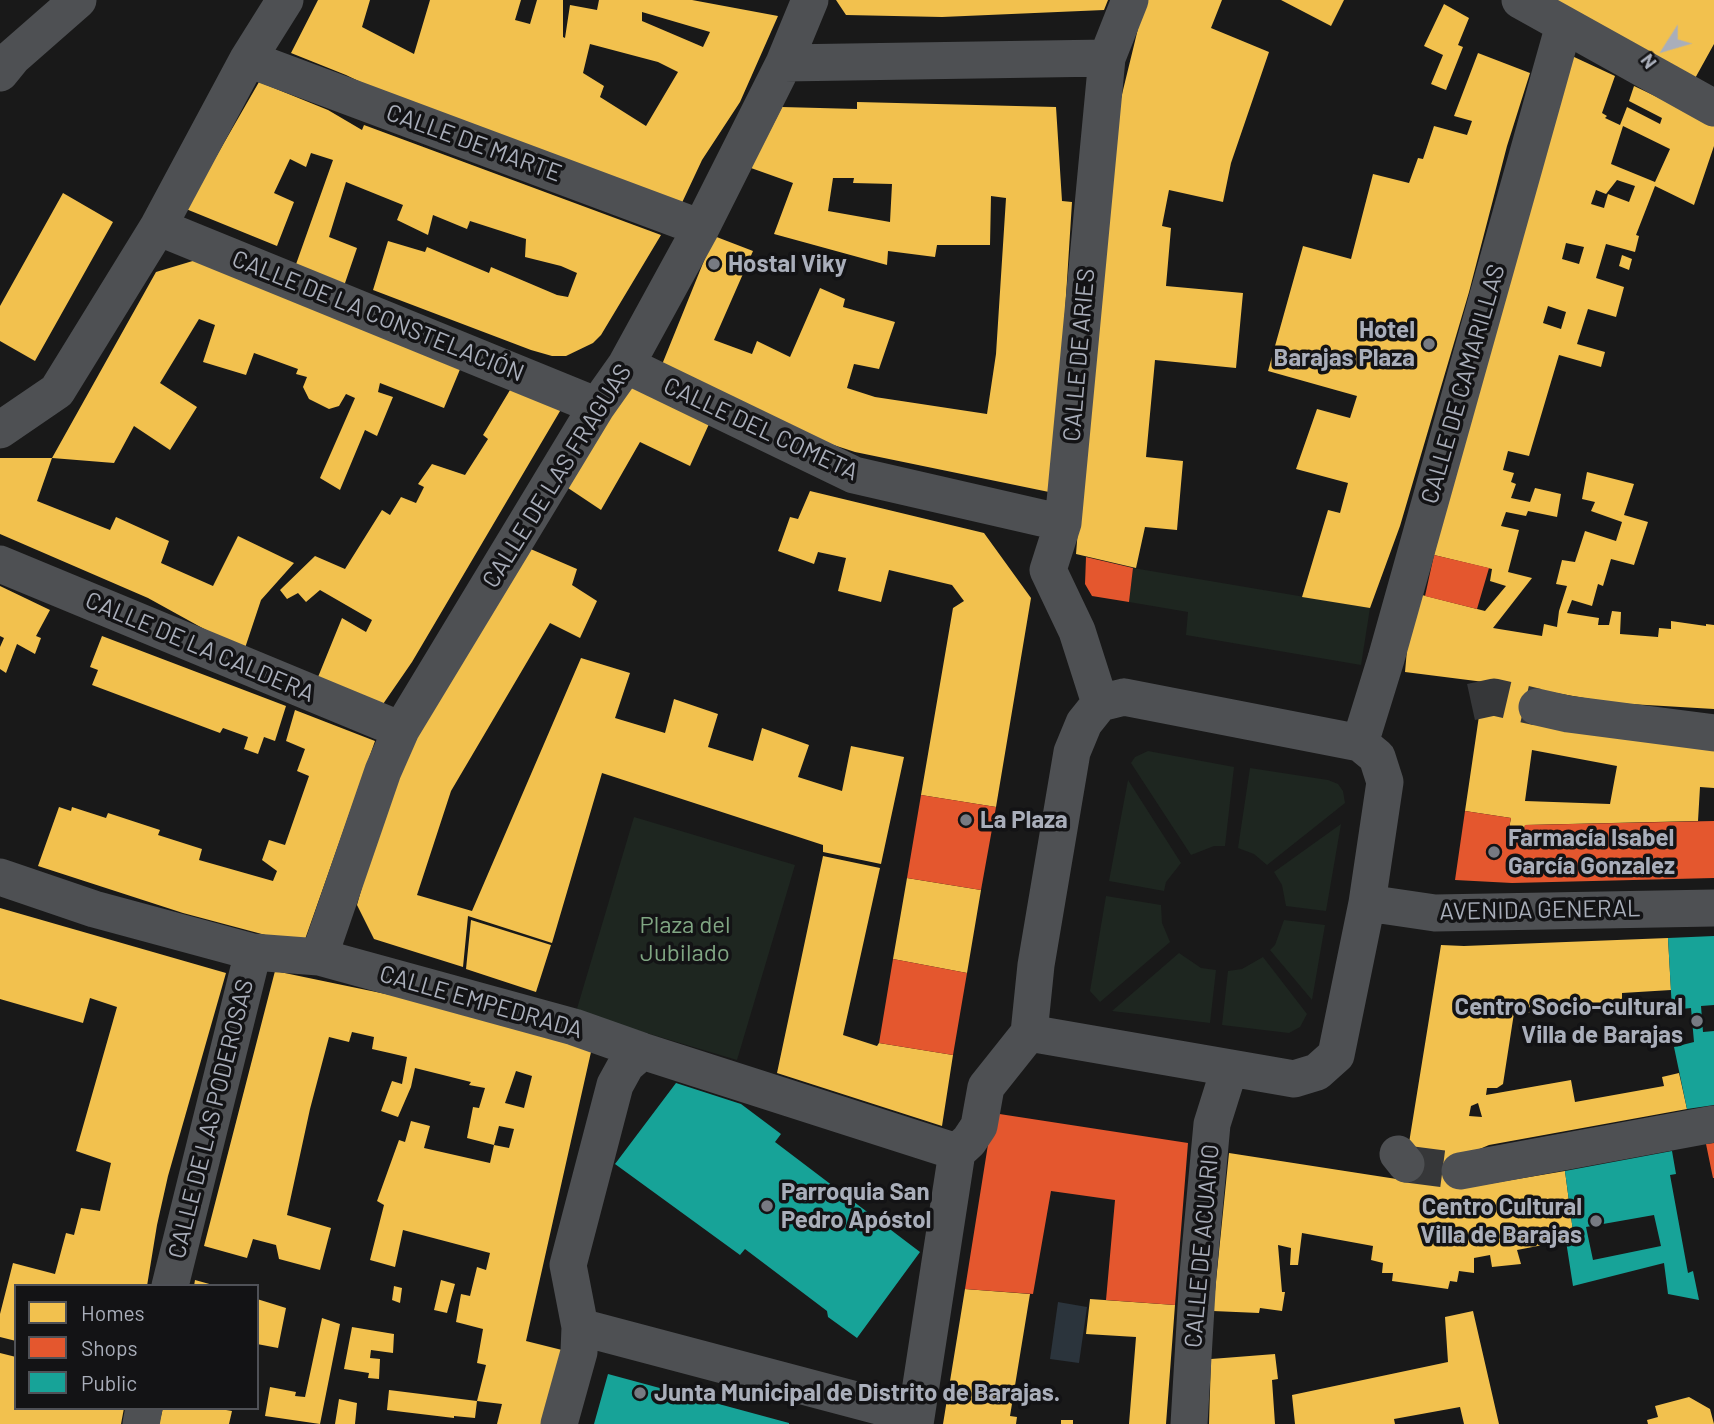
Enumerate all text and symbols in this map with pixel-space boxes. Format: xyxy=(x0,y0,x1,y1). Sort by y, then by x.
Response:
north arrow xyxy=(1630,14,1700,84)
text: N xyxy=(1635,50,1661,74)
street label: CALLE DE MARTE xyxy=(382,98,566,188)
street label: CALLE DE LA CONSTELACIÓN xyxy=(228,244,528,388)
place label: Hostal Viky xyxy=(728,250,847,278)
marker: Hostal Viky xyxy=(706,256,722,272)
street label: CALLE DE CAMARILLAS xyxy=(1415,261,1511,507)
street label: CALLE DE ARIES xyxy=(1057,267,1101,443)
place label: Hotel Barajas Plaza xyxy=(1274,316,1415,372)
marker: Hotel Barajas Plaza xyxy=(1421,336,1437,352)
street label: CALLE DE LAS FRAGUAS xyxy=(476,359,638,593)
street label: CALLE DEL COMETA xyxy=(659,371,863,487)
street label: CALLE DE LA CALDERA xyxy=(81,586,319,708)
place label: La Plaza xyxy=(980,806,1068,834)
marker: La Plaza xyxy=(958,812,974,828)
place label: Farmacía Isabel García Gonzalez xyxy=(1508,824,1675,880)
marker: Farmacía Isabel García Gonzalez xyxy=(1486,844,1502,860)
street label: AVENIDA GENERAL xyxy=(1439,894,1641,926)
park label: Plaza del Jubilado xyxy=(639,911,731,967)
street label: CALLE EMPEDRADA xyxy=(376,959,586,1045)
street label: CALLE DE LAS PODEROSAS xyxy=(162,976,260,1262)
place label: Centro Socio-cultural Villa de Barajas xyxy=(1455,993,1683,1049)
marker: Centro Socio-cultural Villa de Barajas xyxy=(1689,1013,1705,1029)
street label: CALLE DE ACUARIO xyxy=(1179,1143,1225,1349)
place label: Parroquia San Pedro Apóstol xyxy=(781,1178,931,1234)
place label: Centro Cultural Villa de Barajas xyxy=(1420,1193,1582,1249)
marker: Parroquia San Pedro Apóstol xyxy=(759,1198,775,1214)
marker: Centro Cultural Villa de Barajas xyxy=(1588,1213,1604,1229)
legend xyxy=(14,1284,259,1410)
text: Homes xyxy=(81,1300,145,1325)
text: Shops xyxy=(81,1335,138,1360)
text: Public xyxy=(81,1370,137,1395)
place label: Junta Municipal de Distrito de Barajas. xyxy=(654,1379,1060,1407)
marker: Junta Municipal de Distrito de Barajas. xyxy=(632,1385,648,1401)

